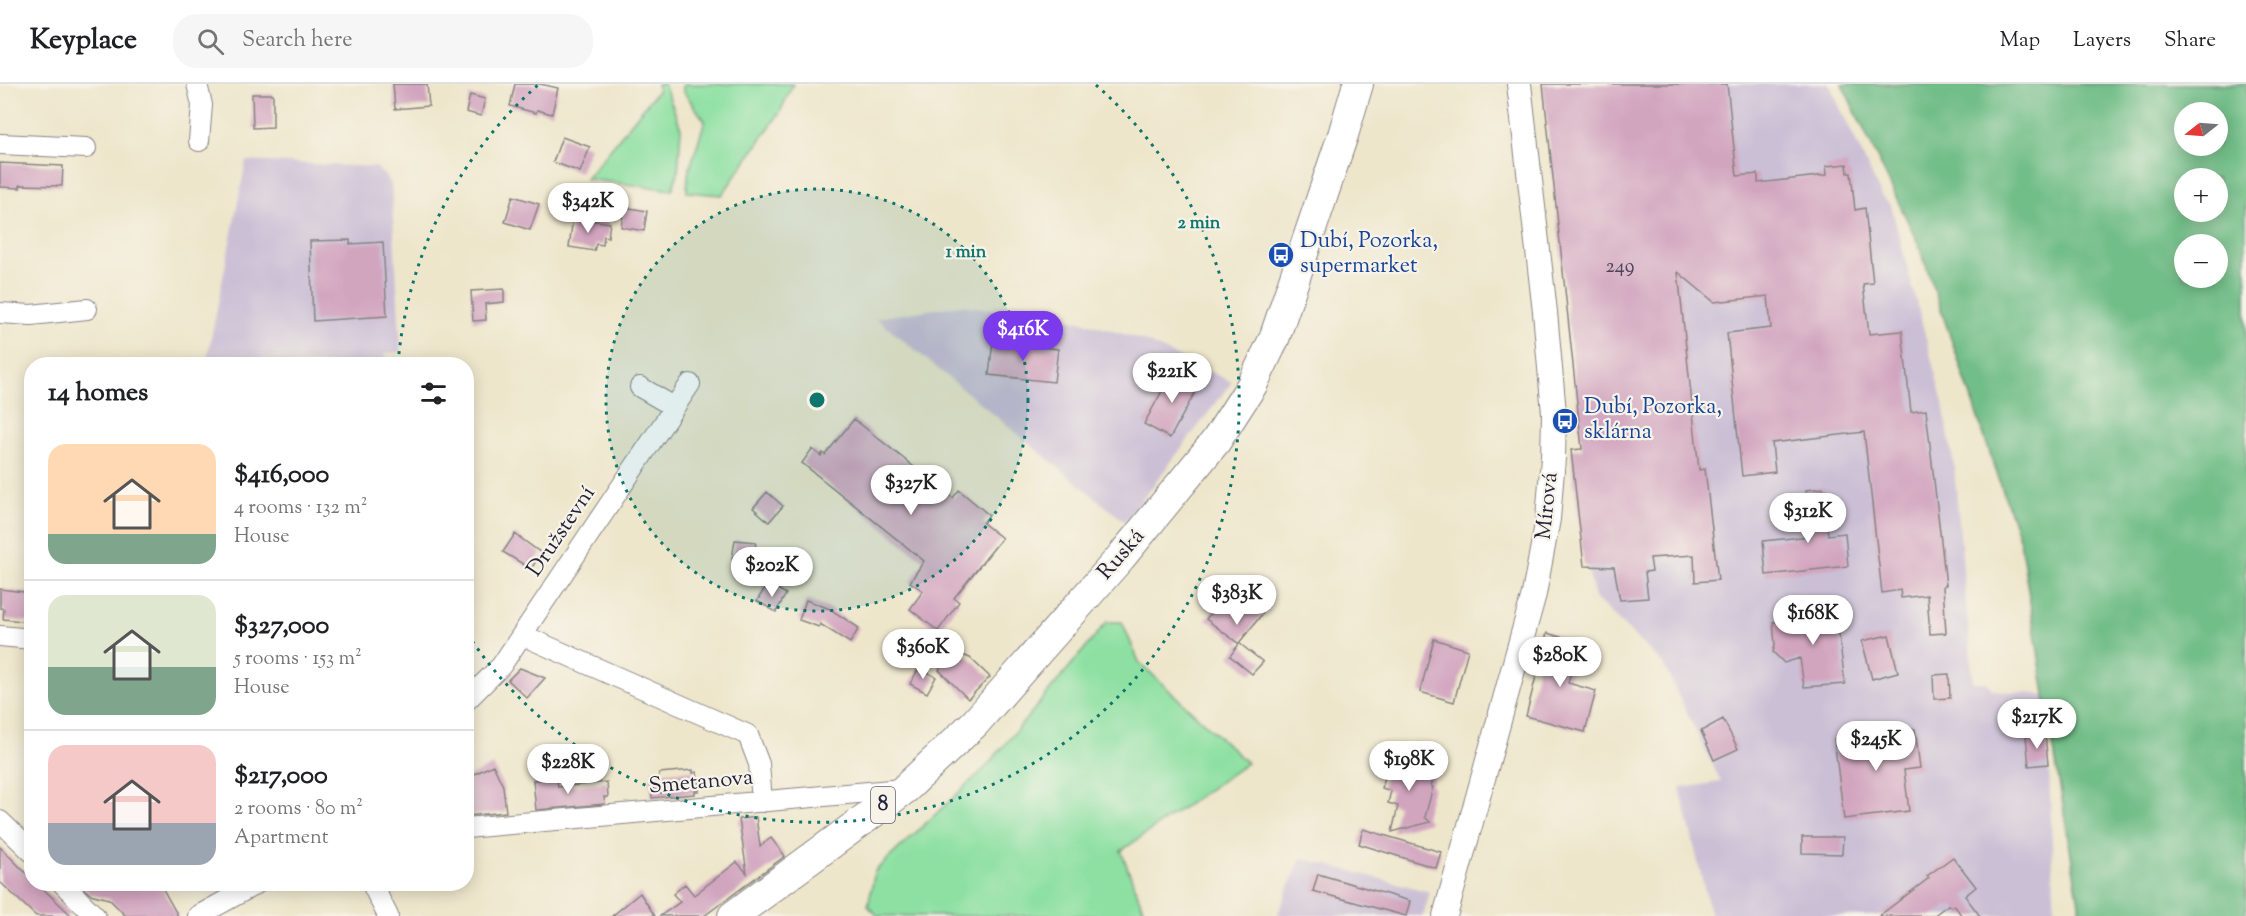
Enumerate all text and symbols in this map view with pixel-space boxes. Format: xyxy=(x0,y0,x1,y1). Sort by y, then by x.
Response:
search box xyxy=(173,14,593,68)
text: Keyplace xyxy=(30,21,137,61)
icon: search xyxy=(194,25,227,58)
text: Search here xyxy=(242,25,352,57)
text: Map xyxy=(2000,26,2040,56)
text: Layers xyxy=(2073,26,2131,56)
text: Share xyxy=(2164,26,2216,56)
north arrow xyxy=(2174,102,2228,156)
map controls xyxy=(2174,102,2228,288)
button: + xyxy=(2174,168,2228,222)
pin: $342K xyxy=(546,183,630,234)
text: $342K xyxy=(562,188,614,217)
text: 2 min xyxy=(1178,211,1221,237)
place label: Dubí, Pozorka, supermarket xyxy=(1300,226,1438,283)
button: − xyxy=(2174,234,2228,288)
text: 1 min xyxy=(946,240,987,266)
bus stop icon: Dubí, Pozorka, supermarket xyxy=(1266,240,1296,270)
house number: 249 xyxy=(1606,253,1634,282)
pin: $416K xyxy=(981,311,1065,362)
text: $416K xyxy=(997,316,1049,345)
pin: $221K xyxy=(1130,353,1214,404)
text: $221K xyxy=(1147,358,1197,387)
text: 14 homes xyxy=(48,375,148,412)
icon: filters xyxy=(417,377,450,410)
centre of rings xyxy=(807,390,827,410)
place label: Dubí, Pozorka, sklárna xyxy=(1584,392,1722,449)
bus stop icon: Dubí, Pozorka, sklárna xyxy=(1550,406,1580,436)
text: $416,000 xyxy=(234,457,329,494)
pin: $327K xyxy=(869,465,953,516)
icon: home xyxy=(96,468,168,540)
text: $327K xyxy=(885,470,937,499)
street label: Mírová xyxy=(1529,471,1567,541)
street label: Družstevní xyxy=(520,480,604,584)
pin: $312K xyxy=(1766,493,1850,544)
text: 4 rooms · 132 m² xyxy=(234,494,367,523)
text: $312K xyxy=(1783,498,1833,527)
street label: Ruská xyxy=(1091,522,1153,588)
text: House xyxy=(234,523,289,552)
pin: $202K xyxy=(730,547,814,598)
text: $202K xyxy=(745,552,799,581)
pin: $383K xyxy=(1195,575,1279,626)
text: $383K xyxy=(1211,580,1263,609)
pin: $168K xyxy=(1771,595,1855,646)
text: $168K xyxy=(1787,600,1839,629)
text: $327,000 xyxy=(234,608,329,645)
icon: home xyxy=(96,619,168,691)
pin: $360K xyxy=(881,629,965,680)
text: $360K xyxy=(896,634,950,663)
pin: $280K xyxy=(1518,637,1602,688)
text: $280K xyxy=(1532,642,1588,671)
text: 5 rooms · 153 m² xyxy=(234,645,362,674)
text: House xyxy=(234,674,289,703)
pin: $217K xyxy=(1995,699,2079,750)
text: $217K xyxy=(2011,704,2063,733)
pin: $245K xyxy=(1834,721,1918,772)
text: $245K xyxy=(1850,726,1902,755)
pin: $198K xyxy=(1367,741,1451,792)
pin: $228K xyxy=(526,744,610,795)
text: $198K xyxy=(1383,746,1435,775)
text: $228K xyxy=(541,749,595,778)
text: $217,000 xyxy=(234,758,328,795)
street label: Smetanova xyxy=(647,762,755,804)
icon: home xyxy=(96,769,168,841)
road number: 8 xyxy=(871,787,895,823)
text: 2 rooms · 80 m² xyxy=(234,795,363,824)
text: Apartment xyxy=(234,824,329,853)

